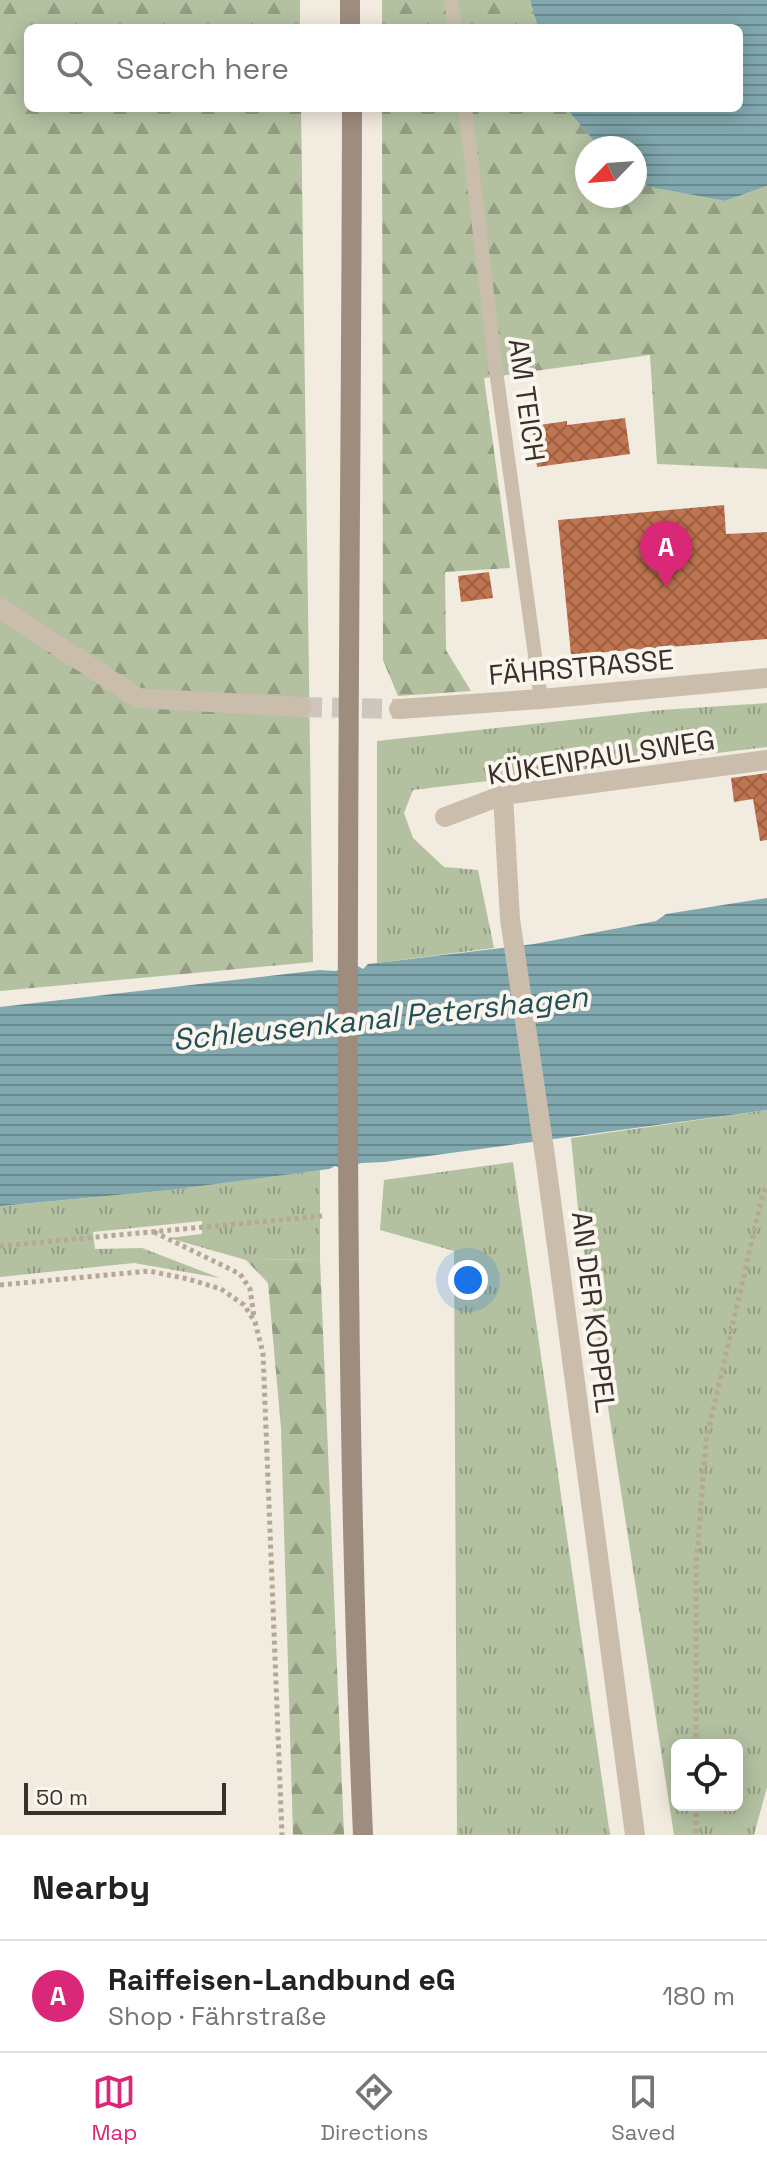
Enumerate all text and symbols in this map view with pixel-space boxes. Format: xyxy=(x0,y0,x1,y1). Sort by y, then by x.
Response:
search box xyxy=(24,24,743,112)
icon: search xyxy=(52,46,96,90)
text: Search here xyxy=(116,49,289,88)
north arrow xyxy=(575,136,647,208)
street label: AM TEICH xyxy=(501,336,553,464)
pin: A xyxy=(640,521,692,587)
street label: FÄHRSTRASSE xyxy=(487,641,675,693)
street label: KÜKENPAULSWEG xyxy=(485,721,717,793)
water label: Schleusenkanal Petershagen xyxy=(171,977,590,1059)
street label: AN DER KOPPEL xyxy=(564,1209,624,1415)
your location xyxy=(448,1260,488,1300)
map controls xyxy=(671,1739,743,1811)
button: locate xyxy=(671,1739,743,1811)
scale bar xyxy=(24,1779,226,1815)
text: 50 m xyxy=(36,1783,88,1811)
text: Nearby xyxy=(32,1866,150,1909)
text: Raiffeisen-Landbund eG xyxy=(108,1960,456,1999)
text: A xyxy=(50,1979,66,2013)
text: 180 m xyxy=(662,1979,735,2013)
text: Shop · Fährstraße xyxy=(108,1999,327,2033)
tab: Map xyxy=(92,2070,137,2146)
tab: Directions xyxy=(320,2070,428,2146)
tab: Saved xyxy=(611,2070,675,2146)

